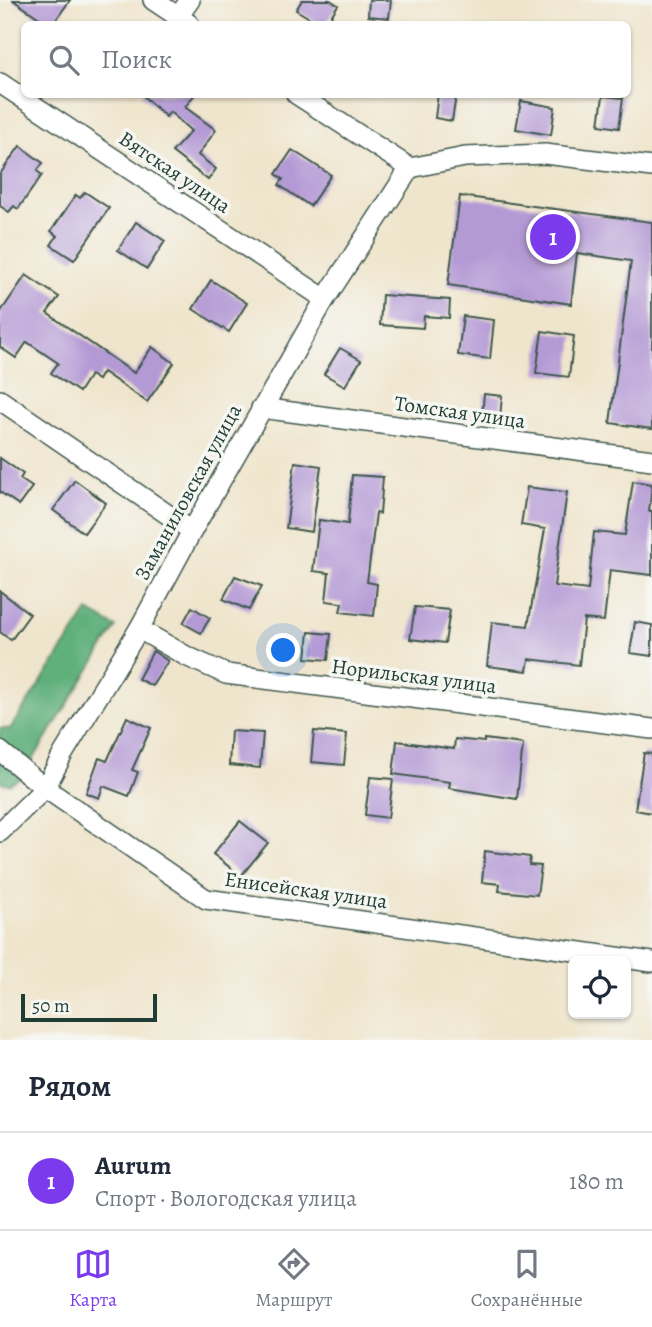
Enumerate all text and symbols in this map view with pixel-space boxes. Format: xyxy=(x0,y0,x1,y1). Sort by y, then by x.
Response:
search box xyxy=(21,21,631,98)
icon: search xyxy=(45,41,83,79)
text: Поиск xyxy=(101,42,172,77)
street label: Вятская улица xyxy=(114,124,237,220)
pin: 1 xyxy=(530,211,576,263)
street label: Томская улица xyxy=(393,389,528,435)
street label: Заманиловская улица xyxy=(128,399,248,585)
your location xyxy=(266,633,300,667)
street label: Норильская улица xyxy=(330,652,498,700)
street label: Енисейская улица xyxy=(223,865,390,915)
map controls xyxy=(568,956,631,1019)
button: locate xyxy=(568,956,631,1019)
scale bar xyxy=(21,991,158,1023)
text: 50 m xyxy=(32,993,70,1019)
text: Рядом xyxy=(28,1066,111,1106)
text: Aurum xyxy=(95,1148,172,1183)
text: 1 xyxy=(47,1166,55,1197)
text: 180 m xyxy=(569,1166,624,1197)
text: Спорт · Вологодская улица xyxy=(95,1183,357,1214)
tab: Карта xyxy=(69,1245,117,1313)
tab: Маршрут xyxy=(255,1245,332,1313)
tab: Сохранённые xyxy=(471,1245,583,1313)

